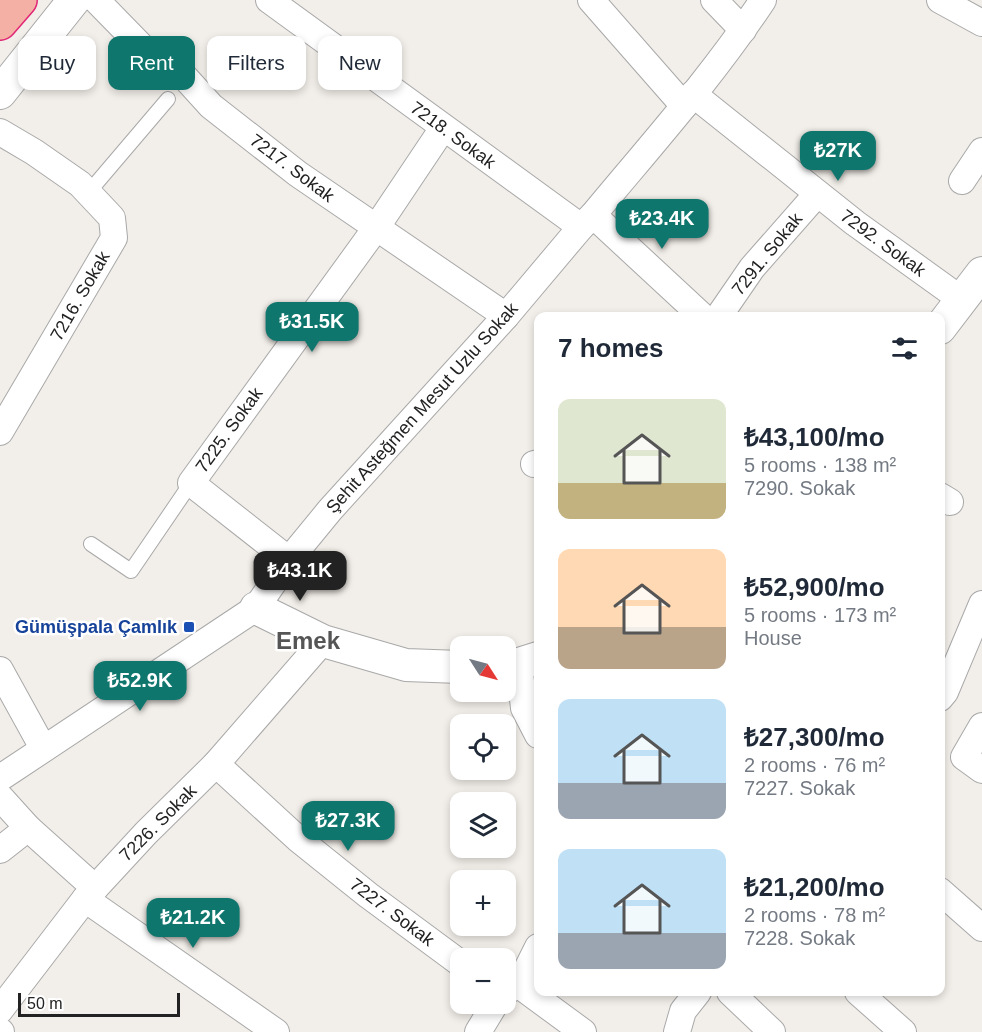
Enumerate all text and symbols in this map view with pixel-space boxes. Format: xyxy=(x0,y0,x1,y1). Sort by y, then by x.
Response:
chip: Buy xyxy=(18,36,96,90)
chip: Rent xyxy=(108,36,195,90)
chip: Filters xyxy=(207,36,306,90)
chip: New xyxy=(318,36,402,90)
street label: 7218. Sokak xyxy=(407,97,500,173)
street label: 7217. Sokak xyxy=(246,130,339,207)
pin: ₺27K xyxy=(802,131,874,182)
text: ₺27K xyxy=(814,139,862,161)
pin: ₺23.4K xyxy=(613,199,711,250)
street label: 7292. Sokak xyxy=(837,205,930,281)
text: ₺23.4K xyxy=(630,207,694,229)
street label: 7291. Sokak xyxy=(728,208,807,299)
street label: 7216. Sokak xyxy=(46,247,114,344)
street label: Şehit Asteğmen Mesut Uzlu Sokak xyxy=(322,298,522,517)
pin: ₺31.5K xyxy=(263,302,361,353)
text: ₺31.5K xyxy=(280,310,344,332)
icon: filters xyxy=(888,332,921,365)
text: 7 homes xyxy=(558,333,664,363)
street label: 7225. Sokak xyxy=(191,383,267,476)
text: ₺43,100/mo xyxy=(744,422,885,452)
icon: home xyxy=(606,423,678,495)
text: 5 rooms · 138 m² xyxy=(744,454,896,476)
text: 7290. Sokak xyxy=(744,477,855,499)
pin: ₺43.1K xyxy=(251,551,349,602)
text: ₺43.1K xyxy=(268,559,332,581)
text: ₺52,900/mo xyxy=(744,572,885,602)
icon: home xyxy=(606,573,678,645)
text: 5 rooms · 173 m² xyxy=(744,604,896,626)
place label: Gümüşpala Çamlık xyxy=(15,617,178,637)
marker: Gümüşpala Çamlık xyxy=(182,620,196,634)
district label: Emek xyxy=(276,627,341,654)
text: House xyxy=(744,627,802,649)
north arrow xyxy=(450,636,516,702)
map controls xyxy=(450,636,516,1014)
pin: ₺52.9K xyxy=(91,661,189,712)
text: ₺52.9K xyxy=(108,669,172,691)
button: locate xyxy=(450,714,516,780)
text: ₺27,300/mo xyxy=(744,722,885,752)
icon: home xyxy=(606,723,678,795)
text: 2 rooms · 76 m² xyxy=(744,754,885,776)
text: 7227. Sokak xyxy=(744,777,855,799)
street label: 7226. Sokak xyxy=(116,780,201,865)
button: layers xyxy=(450,792,516,858)
pin: ₺27.3K xyxy=(299,801,397,852)
text: ₺27.3K xyxy=(316,809,380,831)
button: + xyxy=(450,870,516,936)
text: ₺21,200/mo xyxy=(744,872,885,902)
icon: home xyxy=(606,873,678,945)
street label: 7227. Sokak xyxy=(346,874,439,951)
pin: ₺21.2K xyxy=(144,898,242,949)
text: 2 rooms · 78 m² xyxy=(744,904,885,926)
text: ₺21.2K xyxy=(161,906,225,928)
text: 7228. Sokak xyxy=(744,927,855,949)
button: − xyxy=(450,948,516,1014)
scale bar xyxy=(18,990,180,1018)
text: 50 m xyxy=(27,995,63,1012)

